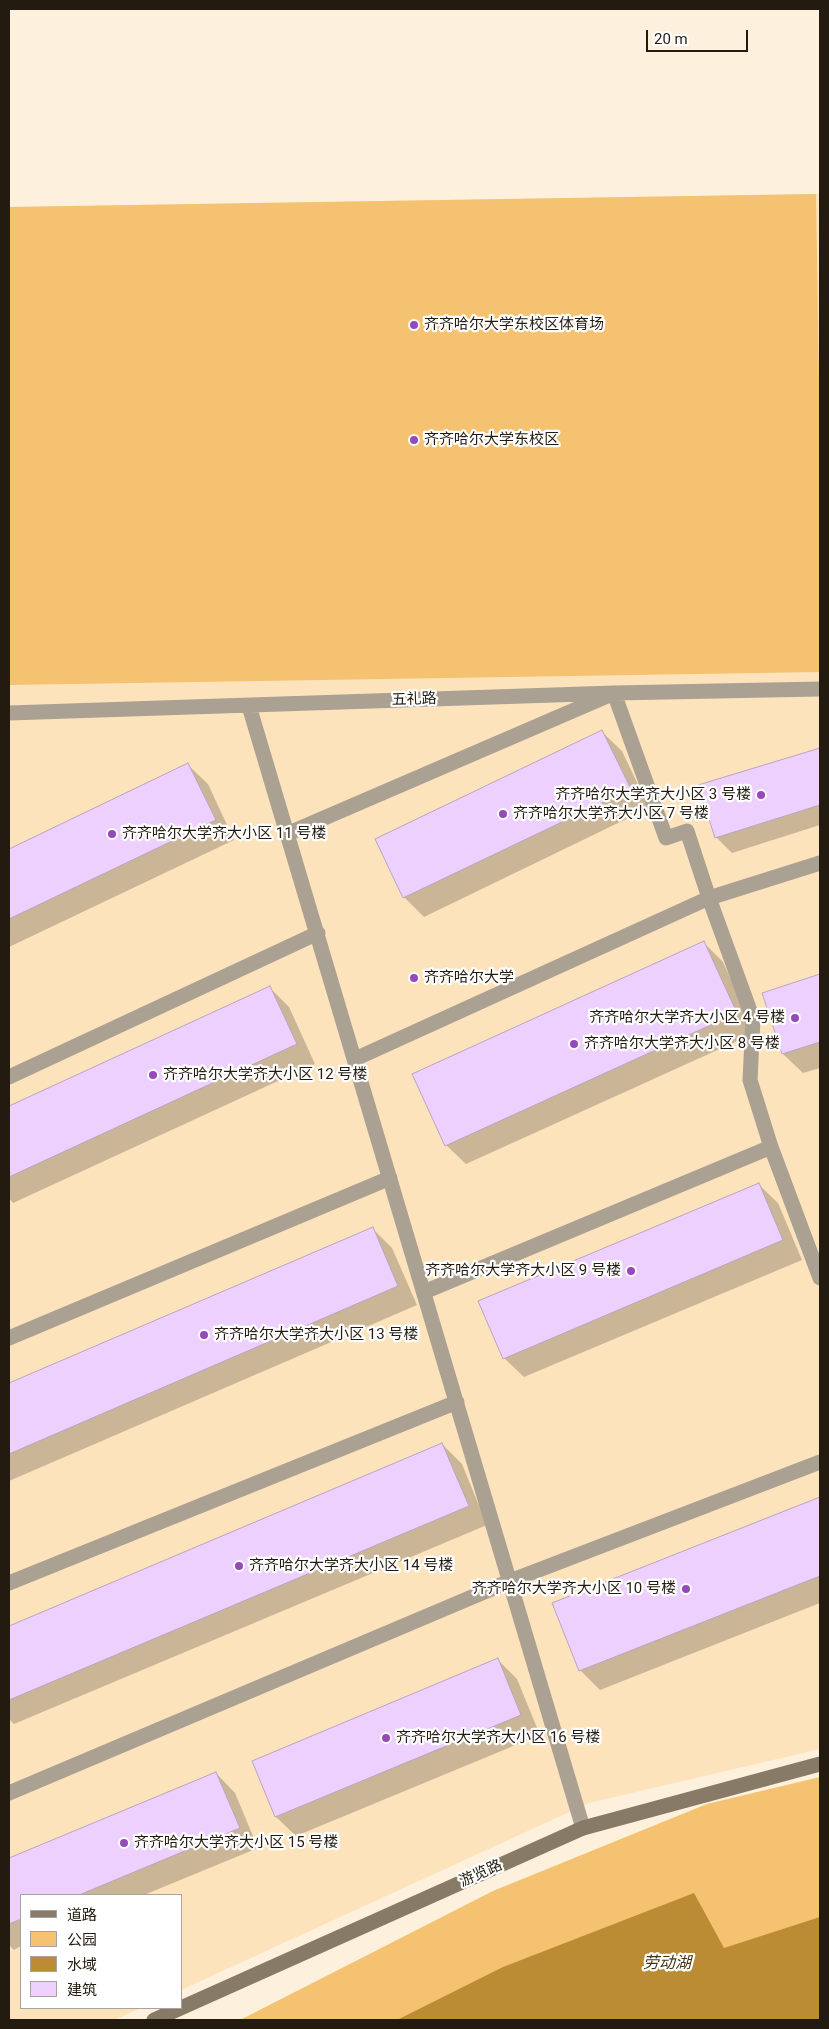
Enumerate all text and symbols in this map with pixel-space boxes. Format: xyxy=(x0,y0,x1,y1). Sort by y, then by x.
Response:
scale bar xyxy=(649,20,752,52)
text: 20 m xyxy=(654,30,688,48)
place label: 齐齐哈尔大学东校区体育场 xyxy=(424,316,604,334)
marker: 齐齐哈尔大学东校区体育场 xyxy=(408,319,420,331)
place label: 齐齐哈尔大学东校区 xyxy=(424,431,559,449)
marker: 齐齐哈尔大学东校区 xyxy=(408,434,420,446)
street label: 五礼路 xyxy=(391,690,437,710)
place label: 齐齐哈尔大学齐大小区 3 号楼 xyxy=(555,786,751,804)
marker: 齐齐哈尔大学齐大小区 3 号楼 xyxy=(755,789,767,801)
place label: 齐齐哈尔大学齐大小区 7 号楼 xyxy=(513,805,709,823)
marker: 齐齐哈尔大学齐大小区 7 号楼 xyxy=(497,808,509,820)
place label: 齐齐哈尔大学齐大小区 11 号楼 xyxy=(122,825,326,843)
marker: 齐齐哈尔大学齐大小区 11 号楼 xyxy=(106,828,118,840)
place label: 齐齐哈尔大学 xyxy=(424,969,514,987)
marker: 齐齐哈尔大学 xyxy=(408,972,420,984)
place label: 齐齐哈尔大学齐大小区 4 号楼 xyxy=(589,1009,785,1027)
marker: 齐齐哈尔大学齐大小区 4 号楼 xyxy=(789,1012,801,1024)
place label: 齐齐哈尔大学齐大小区 8 号楼 xyxy=(584,1035,780,1053)
marker: 齐齐哈尔大学齐大小区 8 号楼 xyxy=(568,1038,580,1050)
place label: 齐齐哈尔大学齐大小区 12 号楼 xyxy=(163,1066,367,1084)
marker: 齐齐哈尔大学齐大小区 12 号楼 xyxy=(147,1069,159,1081)
place label: 齐齐哈尔大学齐大小区 9 号楼 xyxy=(425,1262,621,1280)
marker: 齐齐哈尔大学齐大小区 9 号楼 xyxy=(625,1265,637,1277)
place label: 齐齐哈尔大学齐大小区 13 号楼 xyxy=(214,1326,418,1344)
marker: 齐齐哈尔大学齐大小区 13 号楼 xyxy=(198,1329,210,1341)
place label: 齐齐哈尔大学齐大小区 14 号楼 xyxy=(249,1557,453,1575)
marker: 齐齐哈尔大学齐大小区 14 号楼 xyxy=(233,1560,245,1572)
place label: 齐齐哈尔大学齐大小区 10 号楼 xyxy=(472,1580,676,1598)
marker: 齐齐哈尔大学齐大小区 10 号楼 xyxy=(680,1583,692,1595)
place label: 齐齐哈尔大学齐大小区 16 号楼 xyxy=(396,1729,600,1747)
marker: 齐齐哈尔大学齐大小区 16 号楼 xyxy=(380,1732,392,1744)
place label: 齐齐哈尔大学齐大小区 15 号楼 xyxy=(134,1834,338,1852)
marker: 齐齐哈尔大学齐大小区 15 号楼 xyxy=(118,1837,130,1849)
street label: 游览路 xyxy=(457,1857,505,1891)
legend xyxy=(20,1894,182,2009)
text: 道路 xyxy=(67,1906,97,1924)
text: 公园 xyxy=(67,1931,97,1949)
water label: 劳动湖 xyxy=(643,1954,691,1974)
text: 水域 xyxy=(67,1956,97,1974)
text: 建筑 xyxy=(67,1981,97,1999)

